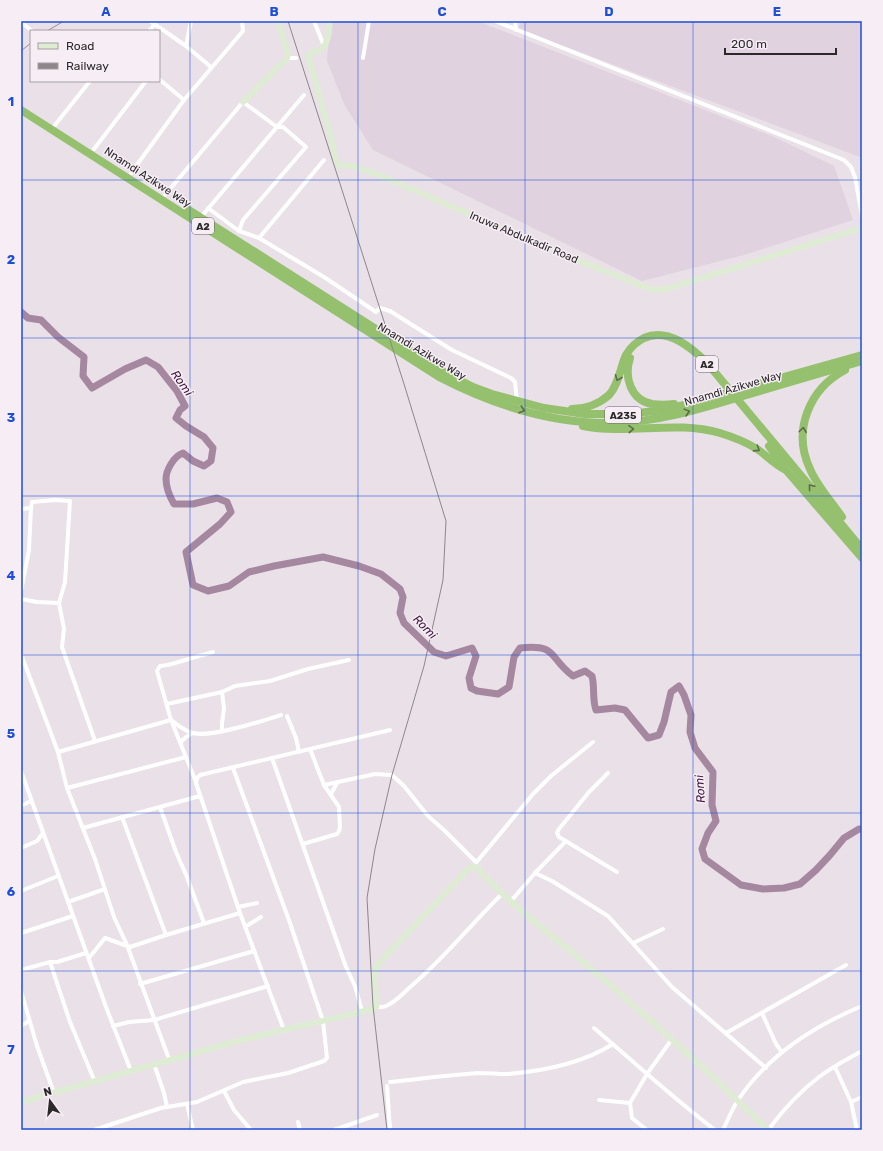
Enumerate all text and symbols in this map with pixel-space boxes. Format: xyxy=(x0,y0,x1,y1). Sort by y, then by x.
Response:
text: A xyxy=(101,4,111,19)
text: B xyxy=(269,4,279,19)
text: C xyxy=(437,4,447,19)
text: D xyxy=(604,4,614,19)
text: E xyxy=(773,4,781,19)
legend xyxy=(30,30,160,82)
scale bar xyxy=(725,30,836,56)
text: 200 m xyxy=(731,37,767,51)
text: Road xyxy=(66,39,94,53)
text: Railway xyxy=(66,59,109,73)
text: 1 xyxy=(8,94,14,109)
street label: Nnamdi Azikwe Way xyxy=(102,144,194,210)
street label: Inuwa Abdulkadir Road xyxy=(468,209,580,266)
road number: A2 xyxy=(192,218,214,234)
text: 2 xyxy=(7,252,15,267)
street label: Nnamdi Azikwe Way xyxy=(375,320,468,383)
road number: A2 xyxy=(696,356,718,372)
water label: Romi xyxy=(168,367,196,399)
street label: Nnamdi Azikwe Way xyxy=(683,368,783,409)
one-way arrow xyxy=(614,375,622,382)
one-way arrow xyxy=(518,405,525,414)
road number: A235 xyxy=(605,407,641,423)
one-way arrow xyxy=(683,408,690,417)
text: 3 xyxy=(7,410,16,425)
one-way arrow xyxy=(628,425,634,434)
one-way arrow xyxy=(798,427,807,433)
one-way arrow xyxy=(753,445,760,452)
one-way arrow xyxy=(808,485,815,492)
text: 4 xyxy=(7,568,16,583)
water label: Romi xyxy=(410,612,441,643)
text: 5 xyxy=(7,726,15,741)
water label: Romi xyxy=(692,773,708,804)
text: 6 xyxy=(7,884,16,899)
text: 7 xyxy=(7,1042,15,1057)
north arrow xyxy=(30,1081,70,1121)
text: N xyxy=(42,1084,53,1099)

